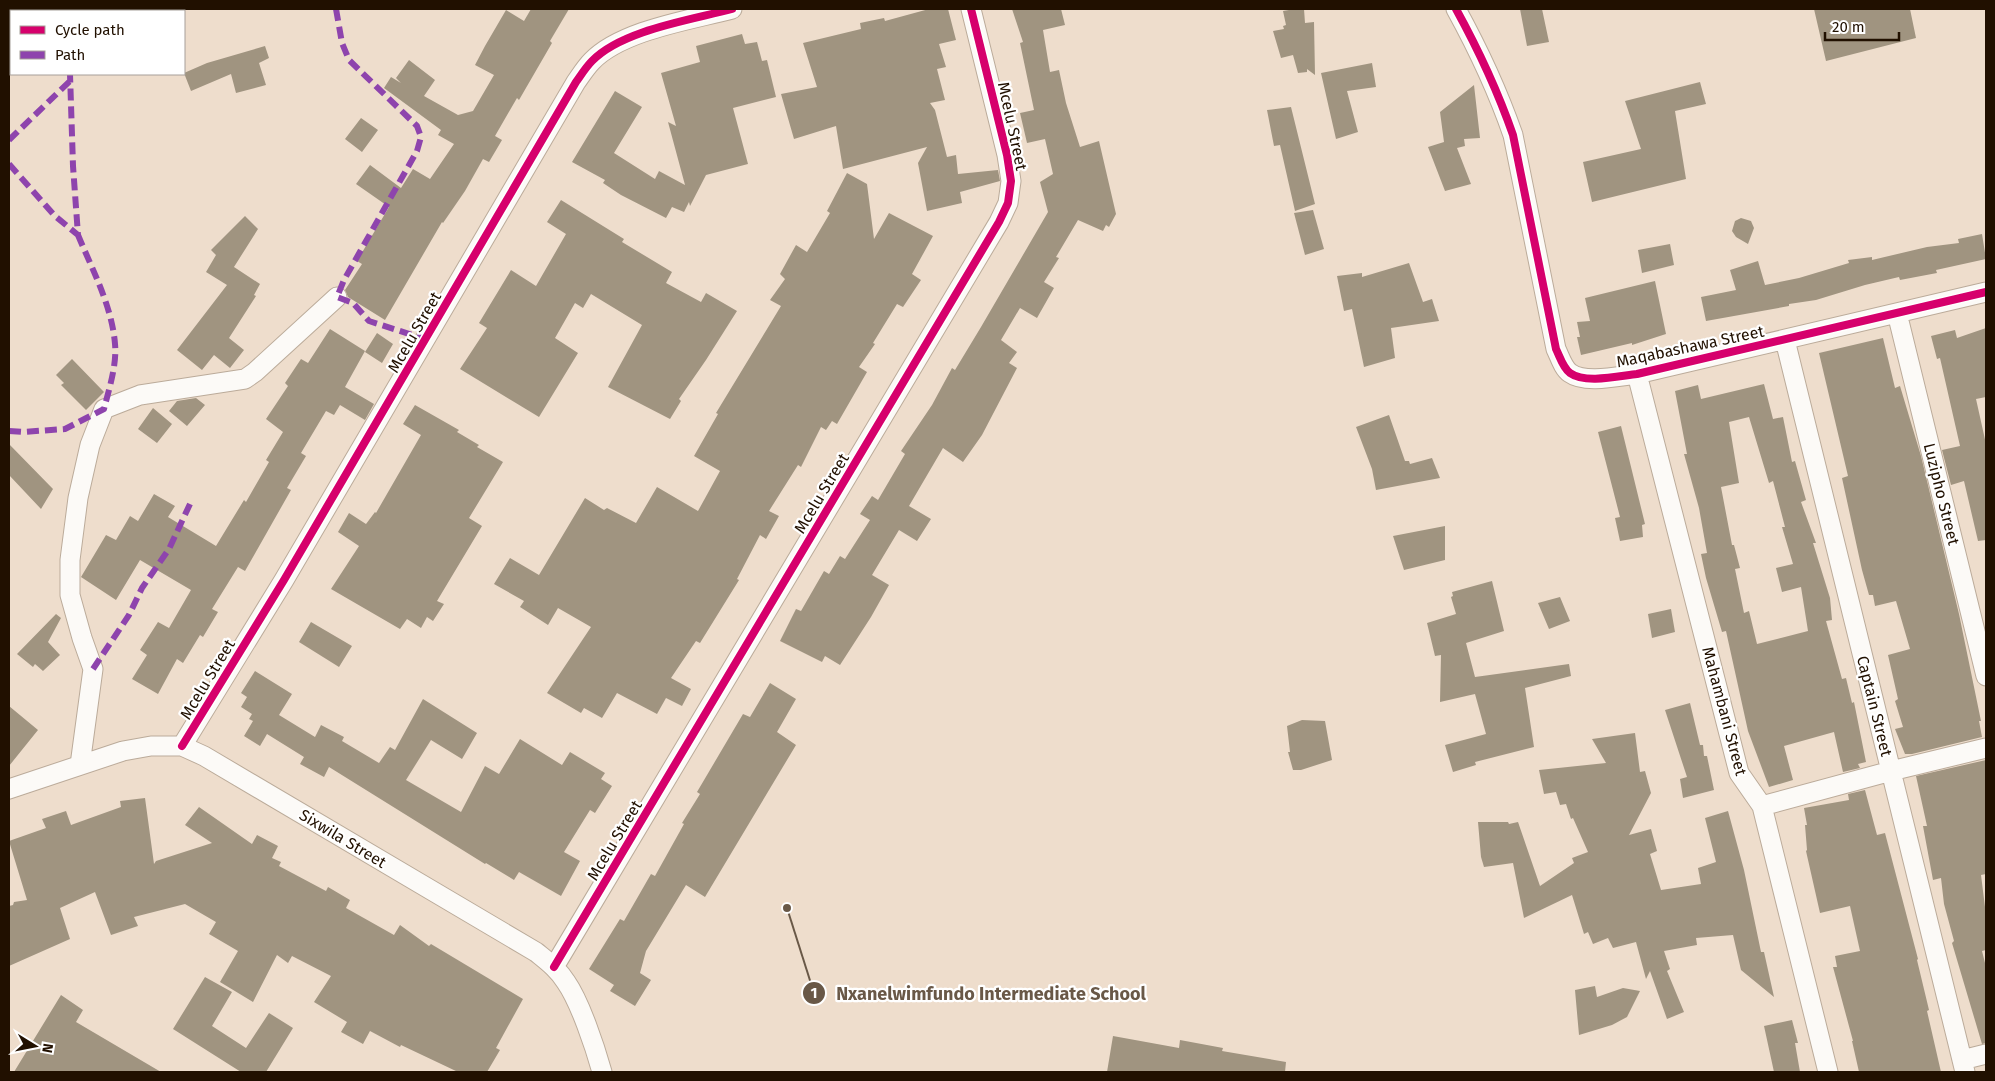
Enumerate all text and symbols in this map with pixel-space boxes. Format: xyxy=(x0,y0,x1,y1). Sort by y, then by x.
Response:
legend xyxy=(10,10,185,75)
scale bar xyxy=(1825,10,1899,42)
text: 20 m xyxy=(1832,18,1865,36)
text: Cycle path xyxy=(55,21,125,39)
text: Path xyxy=(55,46,85,64)
street label: Mcelu Street xyxy=(994,80,1031,172)
street label: Mcelu Street xyxy=(384,288,445,376)
street label: Maqabashawa Street xyxy=(1615,322,1766,371)
street label: Luzipho Street xyxy=(1920,441,1963,547)
street label: Mcelu Street xyxy=(790,450,853,537)
street label: Mcelu Street xyxy=(176,636,239,723)
street label: Mahambani Street xyxy=(1698,645,1751,778)
street label: Captain Street xyxy=(1853,654,1896,759)
street label: Mcelu Street xyxy=(583,797,646,884)
street label: Sixwila Street xyxy=(296,805,390,872)
callout: Nxanelwimfundo Intermediate School xyxy=(801,977,1156,1010)
text: Nxanelwimfundo Intermediate School xyxy=(836,983,1146,1005)
text: 1 xyxy=(811,984,817,1002)
north arrow xyxy=(10,1021,60,1071)
text: N xyxy=(38,1042,56,1054)

